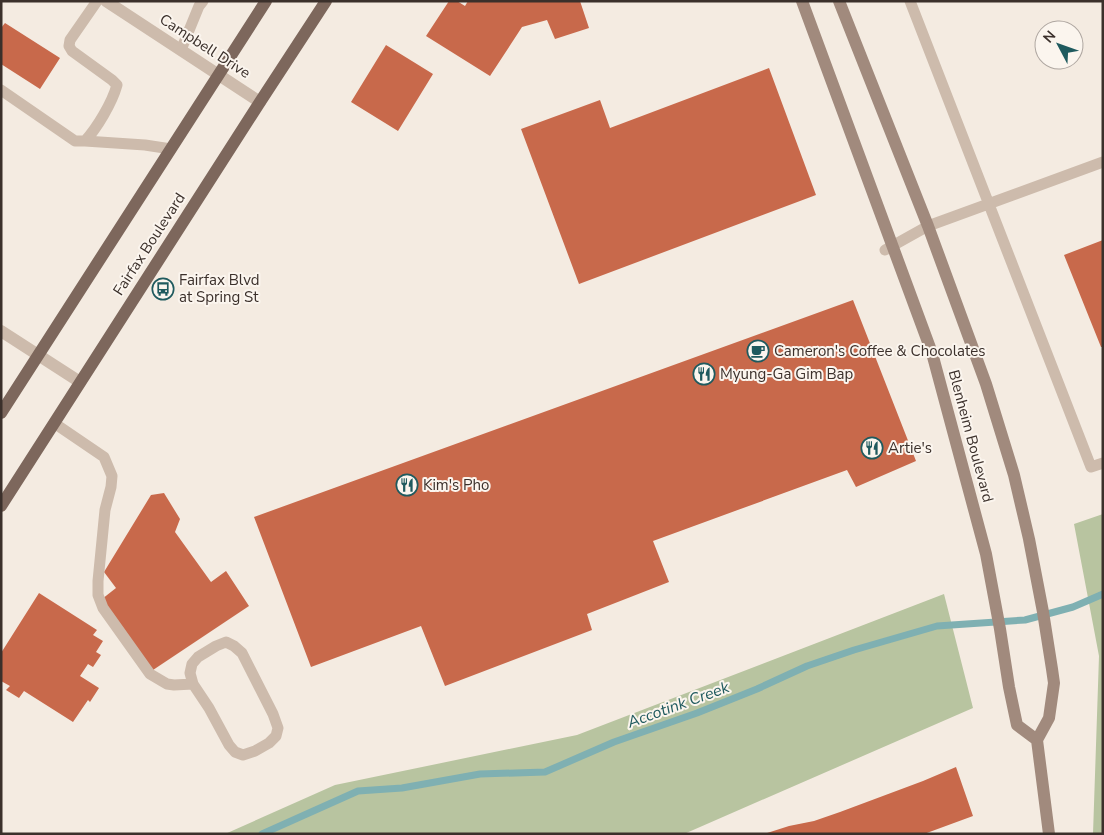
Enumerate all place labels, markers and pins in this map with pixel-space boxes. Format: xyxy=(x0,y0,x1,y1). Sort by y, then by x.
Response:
place label: Fairfax Blvd at Spring St xyxy=(179,270,260,307)
bus stop icon: Fairfax Blvd at Spring St xyxy=(151,277,175,301)
cafe icon: Cameron's Coffee & Chocolates xyxy=(746,339,770,363)
place label: Cameron's Coffee & Chocolates xyxy=(774,341,985,361)
restaurant icon: Myung-Ga Gim Bap xyxy=(692,362,716,386)
place label: Myung-Ga Gim Bap xyxy=(720,364,853,384)
restaurant icon: Artie's xyxy=(860,436,884,460)
place label: Artie's xyxy=(888,438,932,458)
restaurant icon: Kim's Pho xyxy=(395,473,419,497)
place label: Kim's Pho xyxy=(423,475,489,495)

